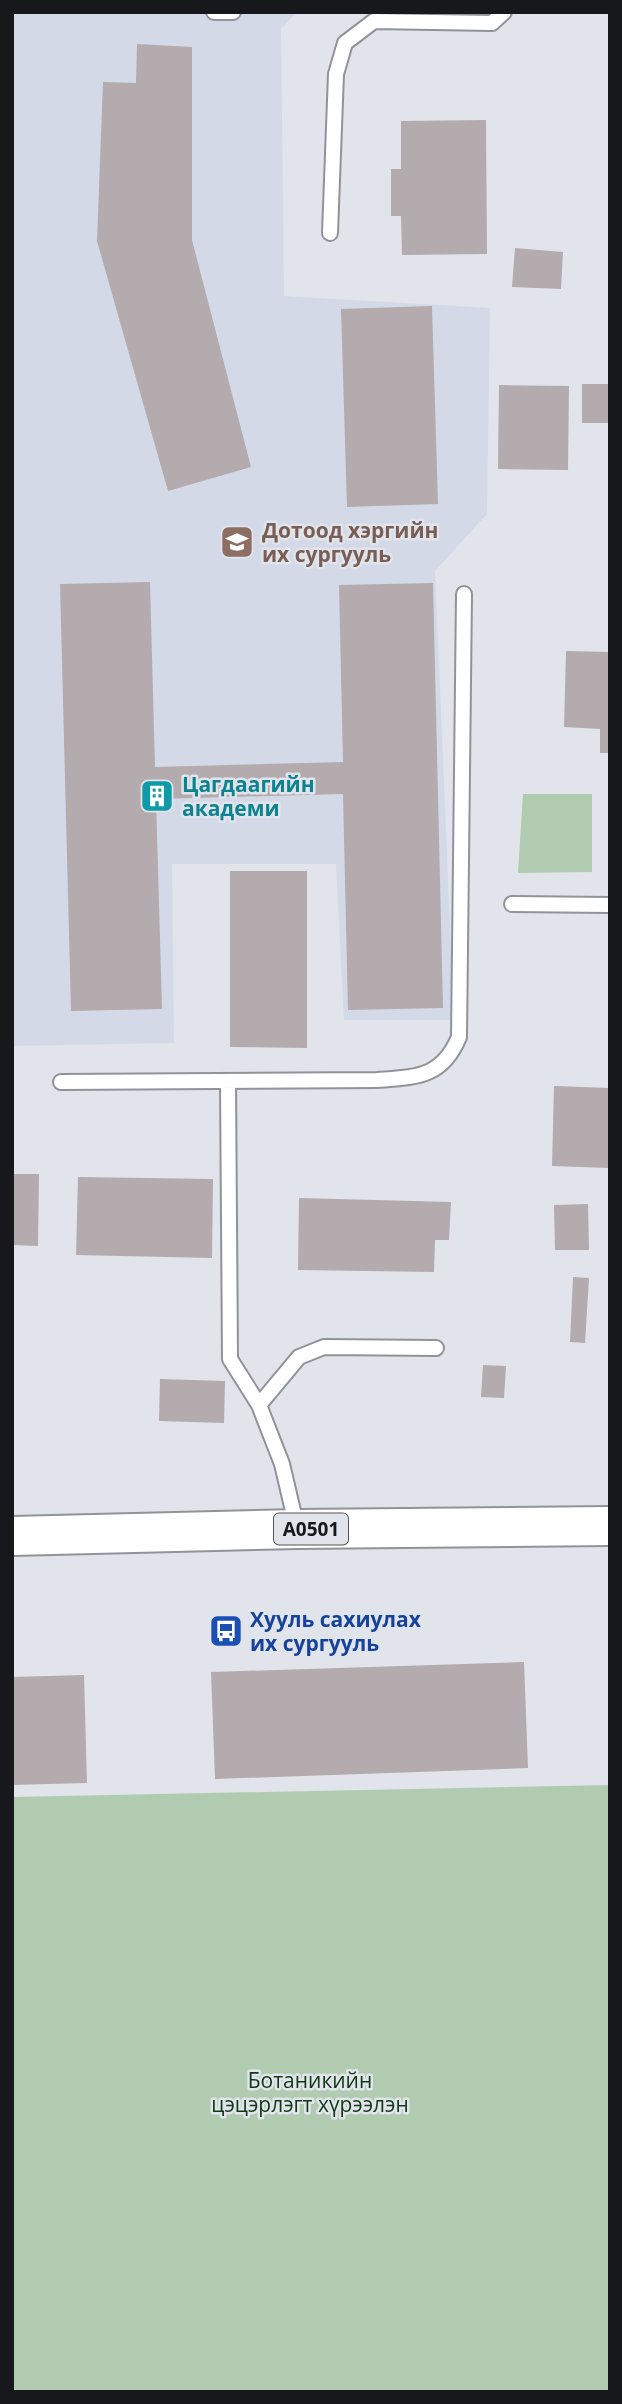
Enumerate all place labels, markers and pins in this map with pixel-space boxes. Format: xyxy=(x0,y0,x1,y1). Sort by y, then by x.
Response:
place label: Дотоод хэргийн их сургууль xyxy=(262,516,438,568)
school or university icon: Дотоод хэргийн их сургууль xyxy=(218,523,256,561)
place label: Цагдаагийн академи xyxy=(182,770,315,822)
building icon: Цагдаагийн академи xyxy=(138,777,176,815)
place label: Хууль сахиулах их сургууль xyxy=(250,1605,422,1657)
bus stop icon: Хууль сахиулах их сургууль xyxy=(207,1612,245,1650)

